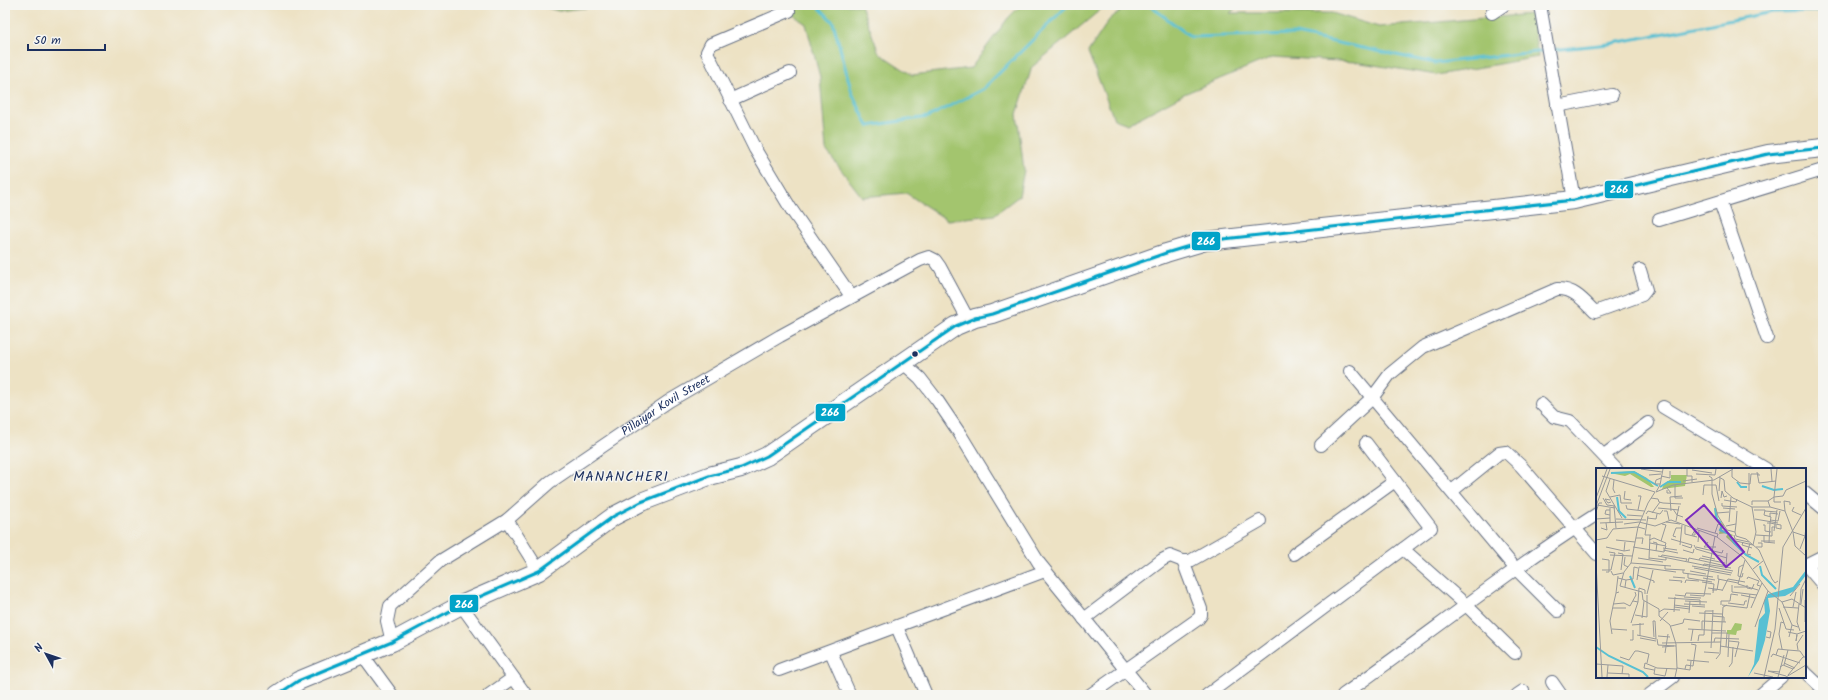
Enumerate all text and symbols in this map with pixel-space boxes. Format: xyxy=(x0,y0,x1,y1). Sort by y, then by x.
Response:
scale bar xyxy=(28,26,105,52)
text: 50 m xyxy=(34,31,61,50)
line badge: 266 xyxy=(1604,180,1634,199)
text: 266 xyxy=(1610,181,1628,199)
line badge: 266 xyxy=(1191,231,1221,251)
text: 266 xyxy=(1197,233,1215,251)
unlabelled marker xyxy=(910,349,920,359)
street label: Pillaiyar Kovil Street xyxy=(617,370,714,441)
line badge: 266 xyxy=(815,403,846,422)
text: 266 xyxy=(821,404,839,422)
district label: MANANCHERI xyxy=(573,466,669,488)
inset map xyxy=(1596,468,1806,678)
line badge: 266 xyxy=(449,594,479,613)
text: 266 xyxy=(455,596,473,614)
north arrow xyxy=(26,634,66,674)
text: N xyxy=(30,640,48,657)

